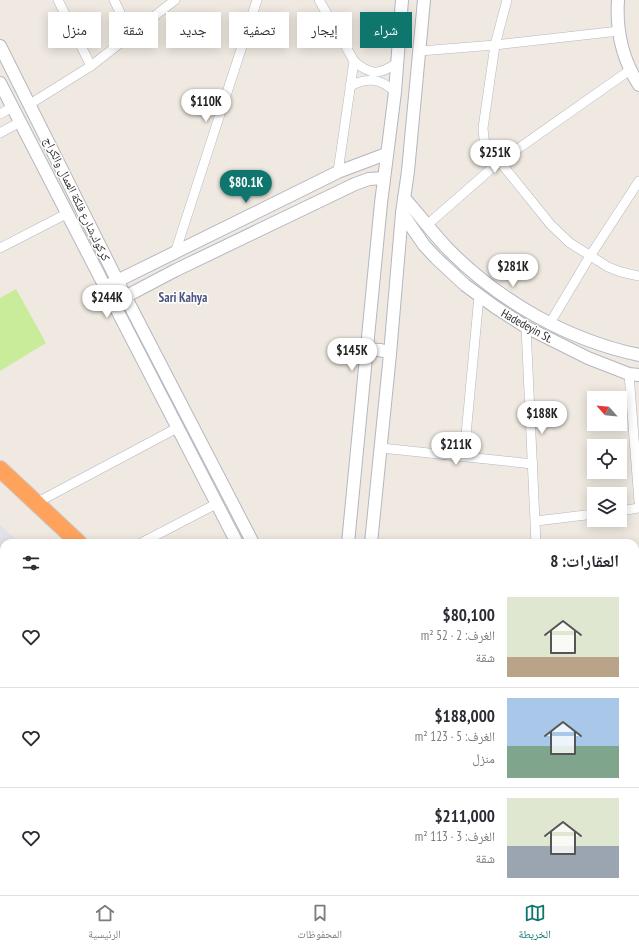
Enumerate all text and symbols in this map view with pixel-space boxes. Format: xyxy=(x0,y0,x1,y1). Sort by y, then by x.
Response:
chip: منزل xyxy=(48,12,101,48)
chip: شقة xyxy=(109,12,158,48)
chip: جديد xyxy=(166,12,221,48)
chip: تصفية xyxy=(229,12,289,48)
chip: إيجار xyxy=(297,12,352,48)
chip: شراء xyxy=(360,12,412,48)
pin: $110K xyxy=(178,89,234,123)
text: $110K xyxy=(190,93,222,110)
street label: كركوك,شارع فلكة العمال والكراج xyxy=(40,134,114,264)
pin: $251K xyxy=(467,140,523,174)
text: $251K xyxy=(479,144,511,161)
pin: $80.1K xyxy=(213,170,279,204)
text: $80.1K xyxy=(229,174,263,191)
pin: $281K xyxy=(485,254,541,288)
text: $281K xyxy=(497,258,529,275)
pin: $244K xyxy=(79,285,135,319)
text: $244K xyxy=(91,289,123,306)
district label: Sari Kahya xyxy=(159,289,207,306)
street label: Hadedeyin St. xyxy=(499,305,556,346)
pin: $145K xyxy=(324,338,380,372)
text: $145K xyxy=(336,342,368,359)
north arrow xyxy=(587,391,627,431)
map controls xyxy=(587,391,627,527)
pin: $188K xyxy=(514,401,570,435)
text: $188K xyxy=(526,405,558,422)
pin: $211K xyxy=(428,432,484,466)
text: $211K xyxy=(440,436,472,453)
button: locate xyxy=(587,439,627,479)
button: layers xyxy=(587,487,627,527)
text: العقارات: 8 xyxy=(550,550,619,572)
icon: filters xyxy=(20,552,42,574)
text: $80,100 xyxy=(443,604,495,626)
icon: home xyxy=(539,613,587,661)
icon: heart xyxy=(20,626,42,648)
text: الغرف: 2 · 52 m² xyxy=(421,627,495,644)
text: شقة xyxy=(476,649,495,666)
text: $188,000 xyxy=(434,705,495,727)
icon: home xyxy=(539,714,587,762)
icon: heart xyxy=(20,727,42,749)
text: الغرف: 5 · 123 m² xyxy=(415,728,495,745)
text: منزل xyxy=(472,750,495,767)
text: $211,000 xyxy=(434,805,495,827)
icon: home xyxy=(539,814,587,862)
icon: heart xyxy=(20,827,42,849)
text: الغرف: 3 · 113 m² xyxy=(415,828,495,845)
text: شقة xyxy=(476,850,495,867)
tab: الرئيسية xyxy=(88,902,121,945)
tab: المحفوظات xyxy=(297,902,342,945)
tab: الخريطة xyxy=(518,902,551,945)

